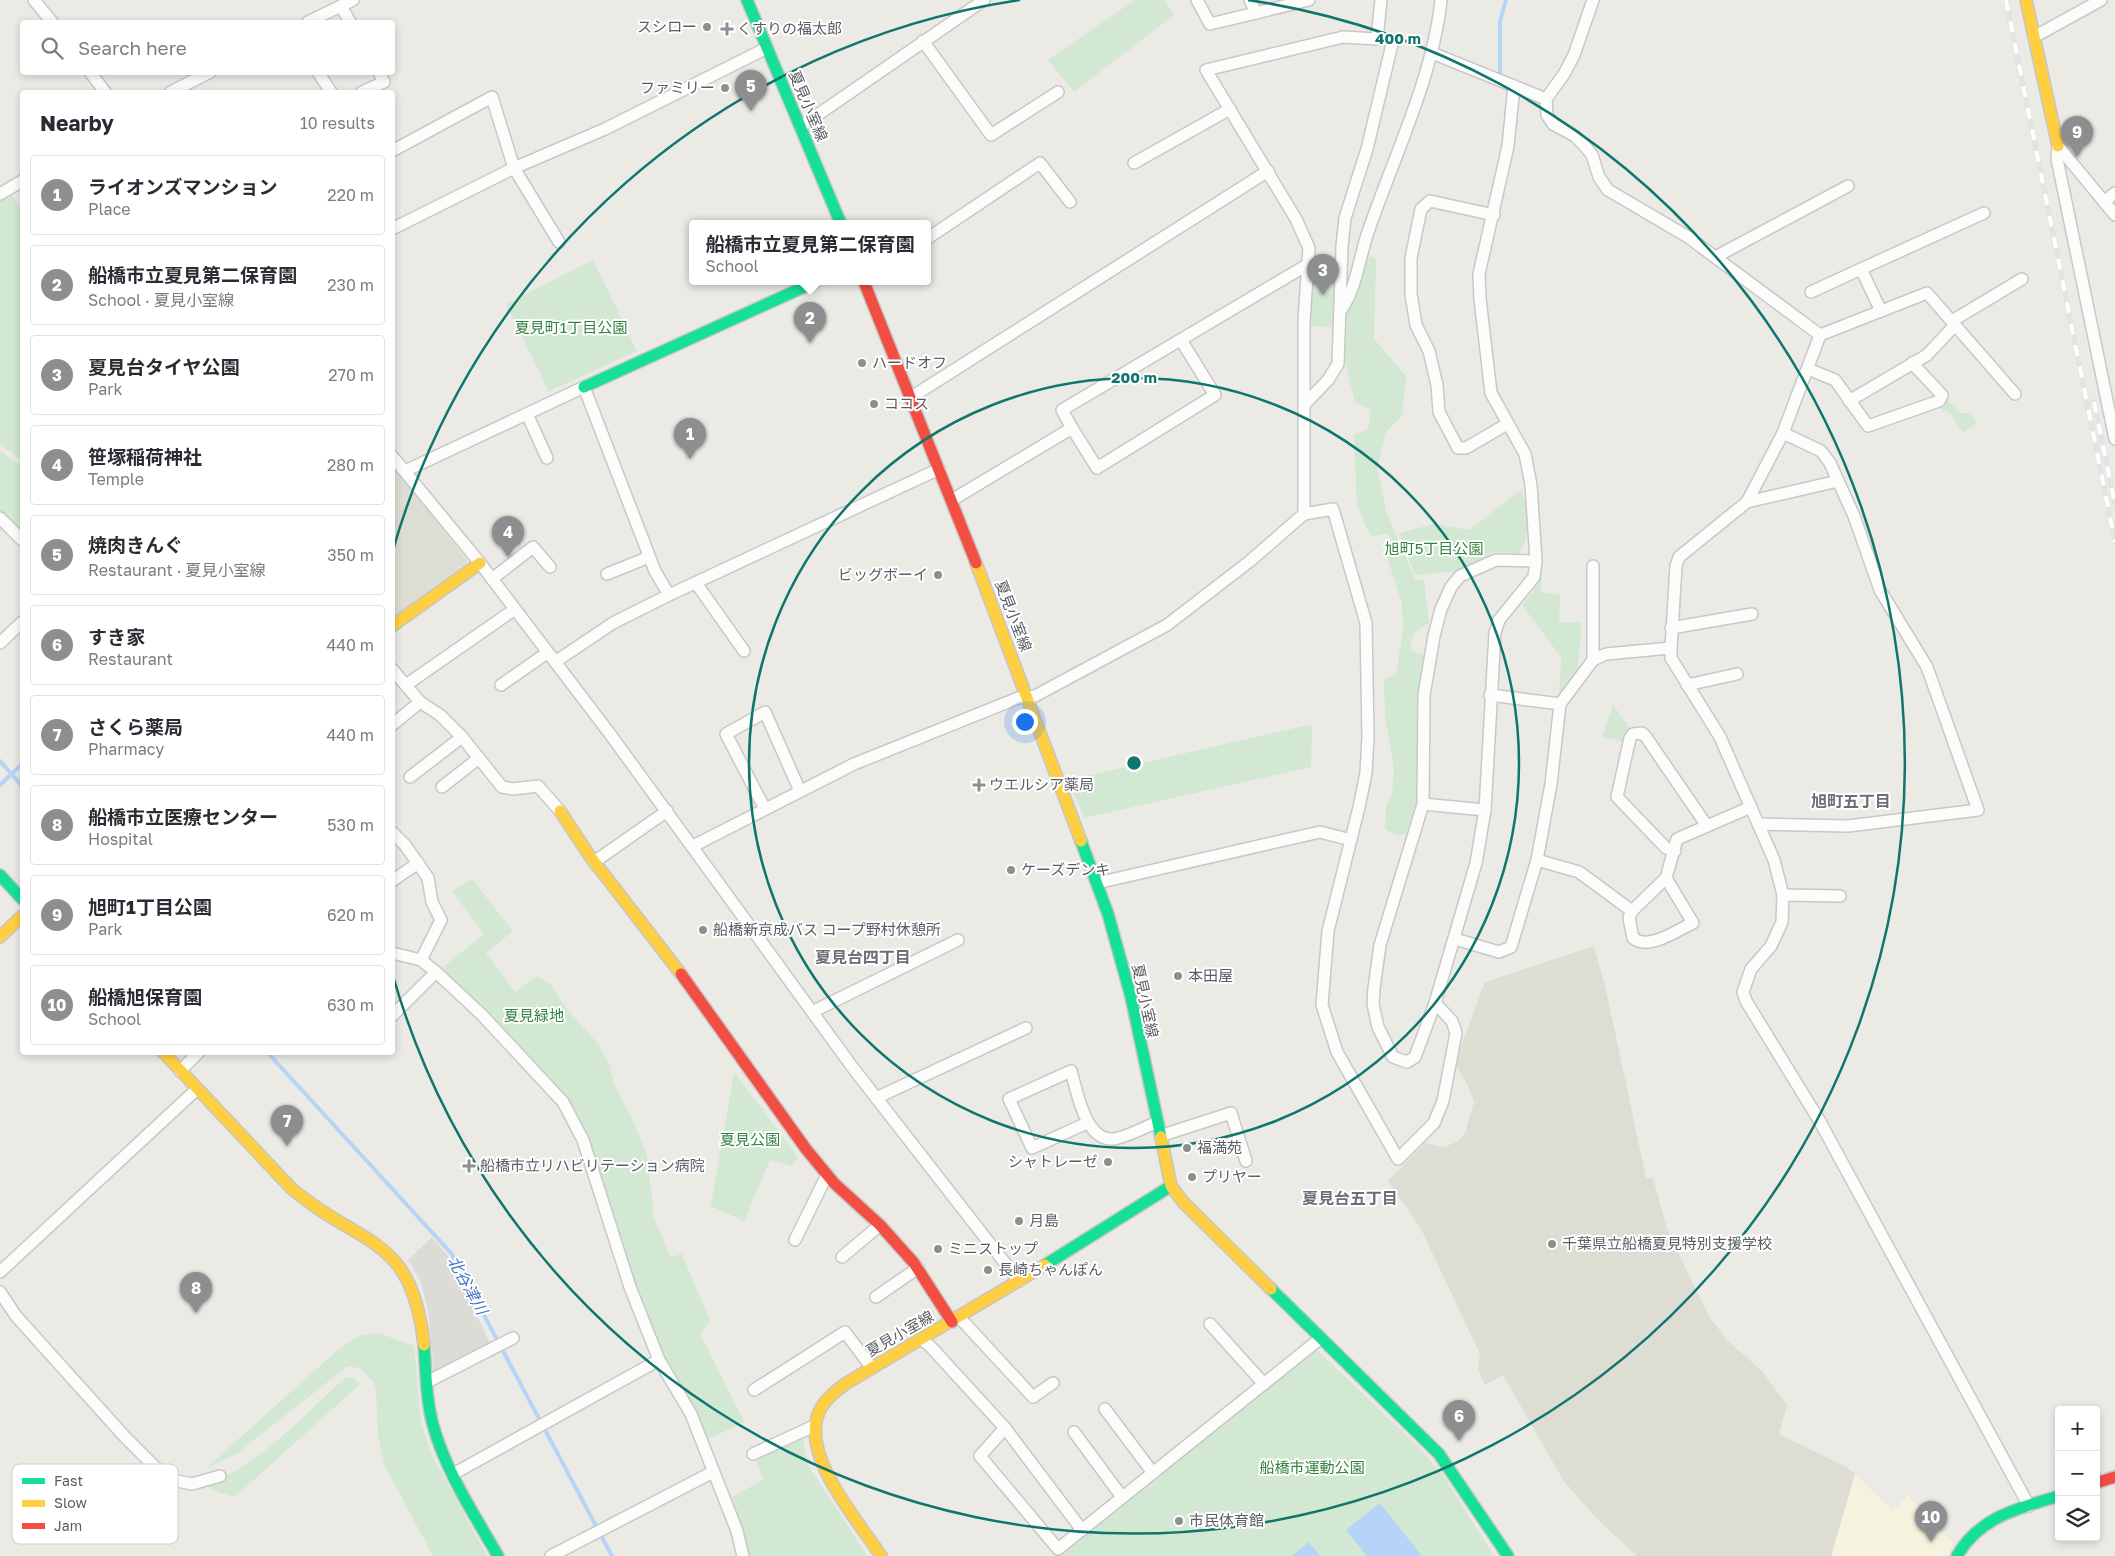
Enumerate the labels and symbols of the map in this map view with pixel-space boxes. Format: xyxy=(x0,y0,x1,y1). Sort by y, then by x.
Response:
place label: スシロー xyxy=(637,17,697,35)
place label: くすりの福太郎 xyxy=(737,19,842,37)
marker: スシロー xyxy=(701,21,713,33)
marker: くすりの福太郎 xyxy=(721,23,733,35)
text: 400 m xyxy=(1375,29,1421,47)
street label: 夏見小室線 xyxy=(786,68,832,144)
pin: 5 xyxy=(735,70,767,111)
place label: ファミリー xyxy=(640,78,715,96)
marker: ファミリー xyxy=(719,82,731,94)
pin: 9 xyxy=(2061,116,2093,157)
pin: 3 xyxy=(1307,254,1339,295)
pin: 2 xyxy=(794,302,826,343)
park label: 夏見町1丁目公園 xyxy=(515,318,627,336)
place label: ハードオフ xyxy=(872,353,947,371)
marker: ハードオフ xyxy=(856,357,868,369)
text: 200 m xyxy=(1111,368,1157,386)
place label: ココス xyxy=(884,394,929,412)
marker: ココス xyxy=(868,398,880,410)
pin: 1 xyxy=(674,418,706,459)
pin: 4 xyxy=(492,516,524,557)
park label: 旭町5丁目公園 xyxy=(1385,539,1483,557)
place label: ビッグボーイ xyxy=(838,565,928,583)
marker: ビッグボーイ xyxy=(932,569,944,581)
street label: 夏見小室線 xyxy=(992,577,1036,654)
your location xyxy=(1012,709,1038,735)
centre of rings xyxy=(1125,754,1143,772)
place label: ウエルシア薬局 xyxy=(989,775,1094,793)
marker: ウエルシア薬局 xyxy=(973,779,985,791)
district label: 旭町五丁目 xyxy=(1811,791,1891,811)
place label: ケーズデンキ xyxy=(1021,860,1110,878)
marker: ケーズデンキ xyxy=(1005,864,1017,876)
place label: 船橋新京成バス コープ野村休憩所 xyxy=(713,920,941,938)
marker: 船橋新京成バス コープ野村休憩所 xyxy=(697,924,709,936)
district label: 夏見台四丁目 xyxy=(815,947,911,967)
street label: 夏見小室線 xyxy=(1129,962,1163,1039)
place label: 本田屋 xyxy=(1188,966,1233,984)
marker: 本田屋 xyxy=(1172,970,1184,982)
park label: 夏見緑地 xyxy=(504,1006,564,1024)
pin: 7 xyxy=(271,1105,303,1146)
park label: 夏見公園 xyxy=(720,1130,780,1148)
place label: 福満苑 xyxy=(1197,1138,1242,1156)
marker: 福満苑 xyxy=(1181,1142,1193,1154)
place label: シャトレーゼ xyxy=(1008,1152,1098,1170)
place label: 船橋市立リハビリテーション病院 xyxy=(480,1156,705,1174)
marker: シャトレーゼ xyxy=(1102,1156,1114,1168)
marker: 船橋市立リハビリテーション病院 xyxy=(462,1159,476,1173)
place label: プリヤー xyxy=(1202,1167,1262,1185)
marker: プリヤー xyxy=(1186,1171,1198,1183)
district label: 夏見台五丁目 xyxy=(1302,1188,1398,1208)
place label: 月島 xyxy=(1029,1211,1059,1229)
marker: 月島 xyxy=(1013,1215,1025,1227)
place label: 千葉県立船橋夏見特別支援学校 xyxy=(1562,1234,1772,1252)
marker: 千葉県立船橋夏見特別支援学校 xyxy=(1546,1238,1558,1250)
place label: ミニストップ xyxy=(948,1239,1038,1257)
marker: ミニストップ xyxy=(932,1243,944,1255)
water label: 北谷津川 xyxy=(444,1252,493,1320)
place label: 長崎ちゃんぽん xyxy=(998,1260,1103,1278)
marker: 長崎ちゃんぽん xyxy=(982,1264,994,1276)
pin: 8 xyxy=(180,1272,212,1313)
street label: 夏見小室線 xyxy=(863,1307,936,1360)
pin: 6 xyxy=(1443,1400,1475,1441)
park label: 船橋市運動公園 xyxy=(1259,1458,1365,1476)
legend xyxy=(12,1464,178,1544)
text: Fast xyxy=(54,1472,83,1489)
text: Slow xyxy=(54,1494,87,1511)
pin: 10 xyxy=(1915,1501,1947,1542)
place label: 市民体育館 xyxy=(1189,1511,1264,1529)
marker: 市民体育館 xyxy=(1173,1515,1185,1527)
text: Jam xyxy=(54,1517,82,1534)

